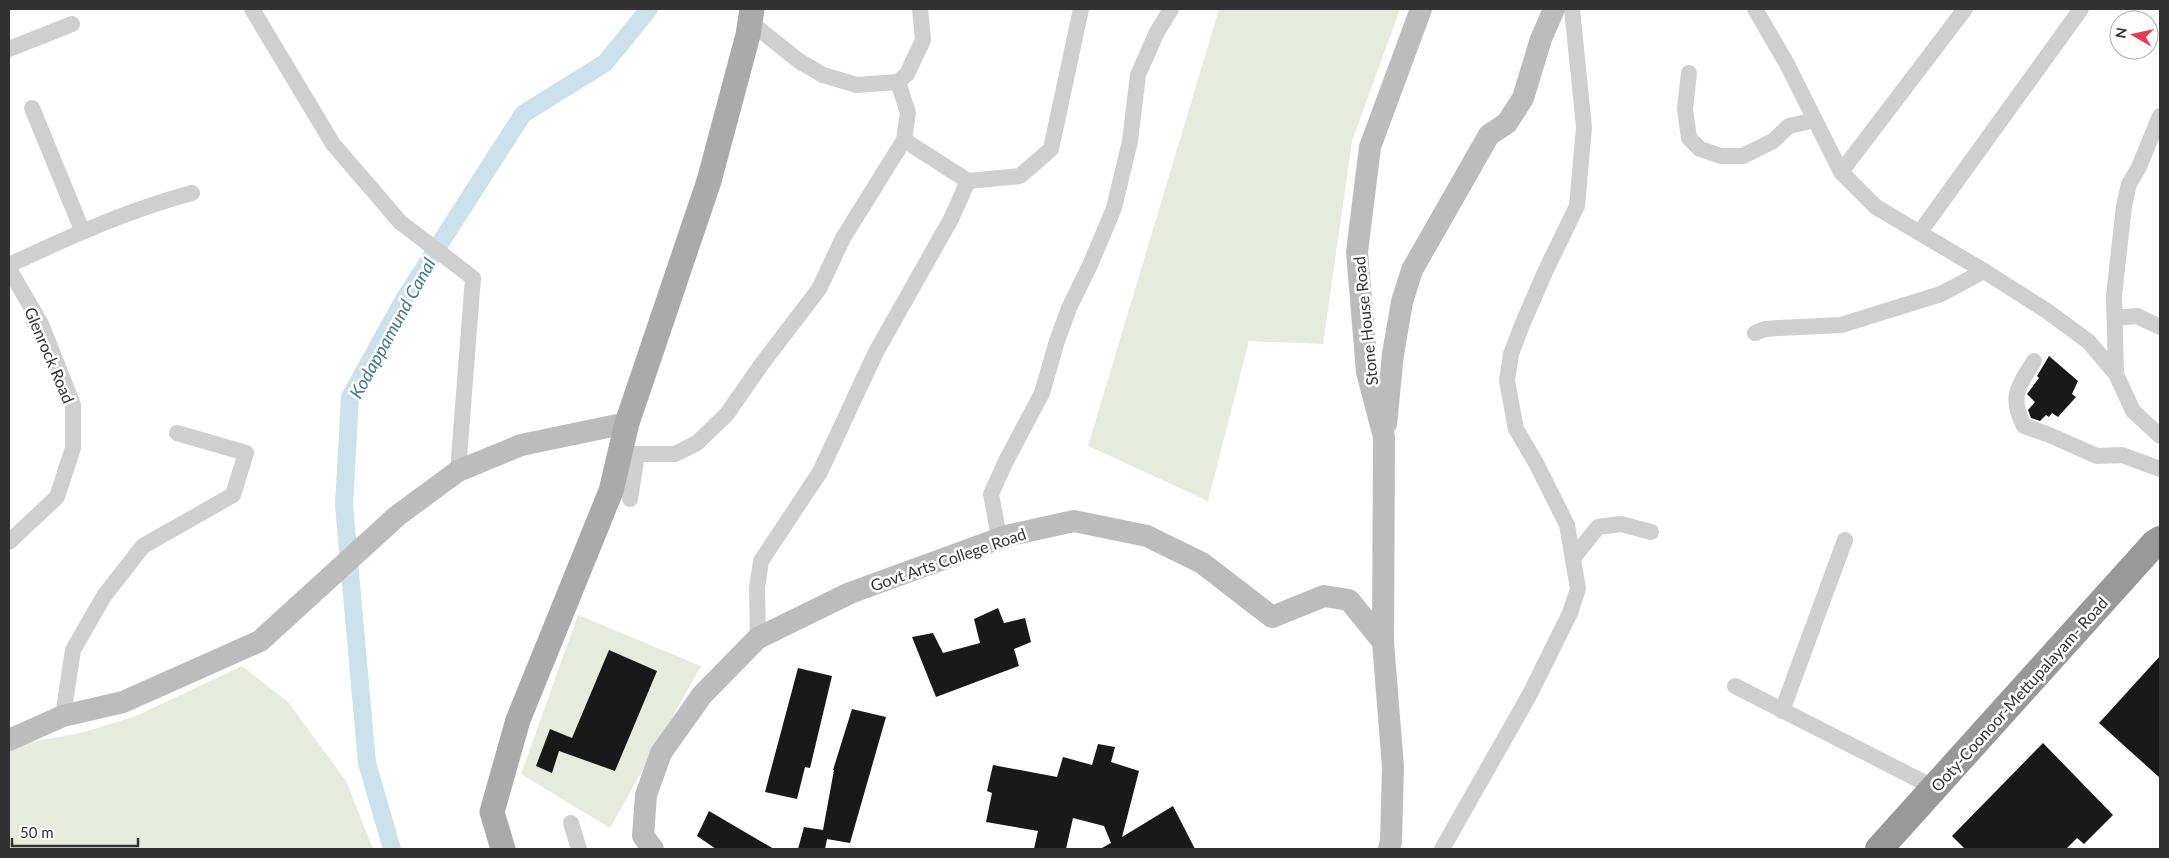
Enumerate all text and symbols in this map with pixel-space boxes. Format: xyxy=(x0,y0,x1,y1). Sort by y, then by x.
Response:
north arrow xyxy=(2109,10,2159,60)
text: N xyxy=(2111,26,2130,40)
water label: Kodappamund Canal xyxy=(344,254,440,402)
street label: Stone House Road xyxy=(1349,256,1381,386)
street label: Glenrock Road xyxy=(21,304,79,406)
street label: Govt Arts College Road xyxy=(868,523,1028,595)
street label: Ooty-Coonoor-Mettupalayam- Road xyxy=(1927,593,2111,795)
scale bar xyxy=(12,816,139,848)
text: 50 m xyxy=(20,823,54,841)

